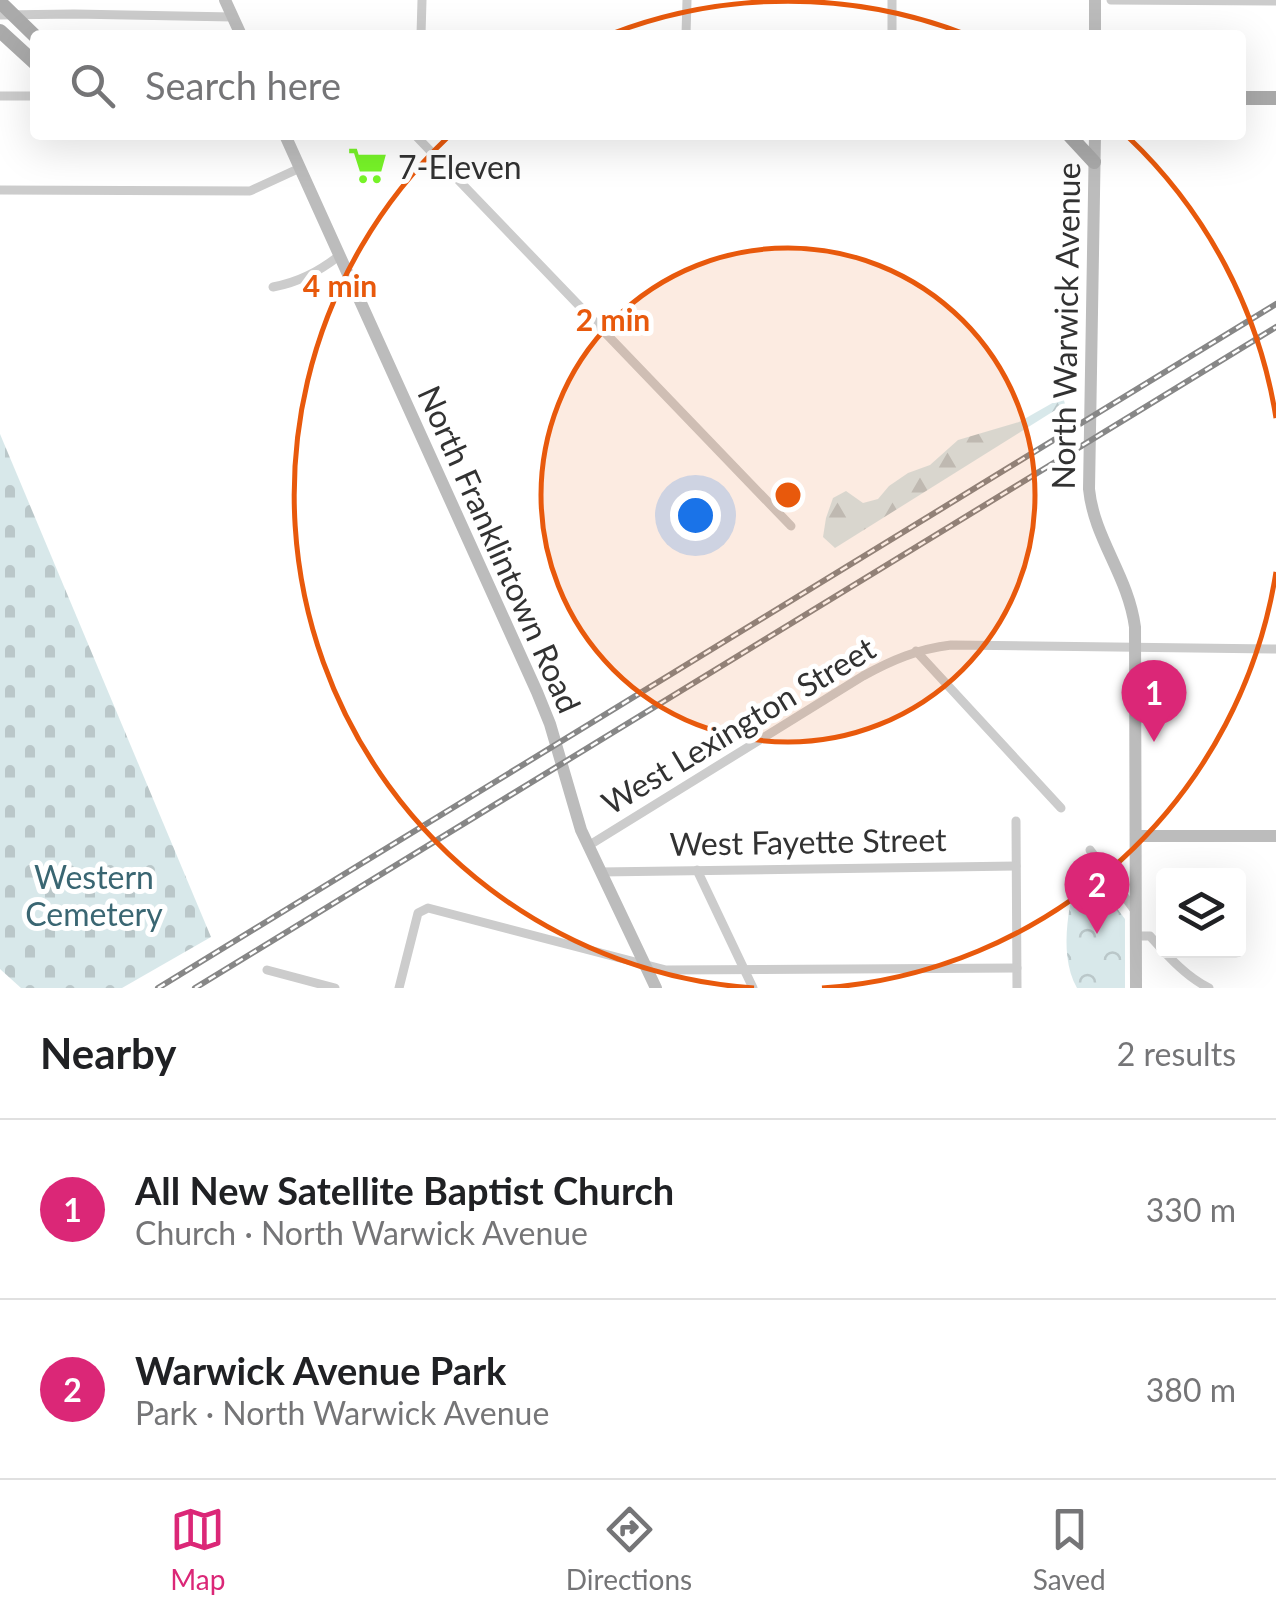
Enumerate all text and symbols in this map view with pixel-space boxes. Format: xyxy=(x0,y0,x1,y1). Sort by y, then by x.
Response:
search box xyxy=(30,30,1246,140)
icon: search xyxy=(65,58,120,113)
text: Search here xyxy=(145,62,341,108)
supermarket icon: 7-Eleven xyxy=(347,145,389,187)
place label: 7-Eleven xyxy=(398,147,522,186)
street label: North Warwick Avenue xyxy=(1043,162,1087,490)
text: 4 min xyxy=(303,267,377,303)
text: 2 min xyxy=(576,301,650,337)
street label: North Franklintown Road xyxy=(410,380,590,718)
centre of rings xyxy=(770,477,806,513)
your location xyxy=(670,490,721,541)
street label: West Lexington Street xyxy=(594,628,882,822)
pin: 1 xyxy=(1122,660,1186,742)
street label: West Fayette Street xyxy=(669,819,947,863)
pin: 2 xyxy=(1064,852,1130,934)
park label: Western Cemetery xyxy=(25,857,163,933)
map controls xyxy=(1156,868,1246,958)
button: layers xyxy=(1156,868,1246,958)
text: Nearby xyxy=(40,1028,177,1078)
text: 2 results xyxy=(1117,1034,1236,1073)
text: All New Satellite Baptist Church xyxy=(135,1167,674,1213)
text: 1 xyxy=(63,1190,82,1229)
text: 330 m xyxy=(1146,1190,1236,1229)
text: Church · North Warwick Avenue xyxy=(135,1213,588,1252)
text: Warwick Avenue Park xyxy=(135,1347,506,1393)
text: 2 xyxy=(63,1370,82,1409)
text: 380 m xyxy=(1146,1370,1236,1409)
text: Park · North Warwick Avenue xyxy=(135,1393,549,1432)
tab: Map xyxy=(170,1502,225,1596)
tab: Directions xyxy=(566,1502,692,1596)
tab: Saved xyxy=(1033,1502,1106,1596)

